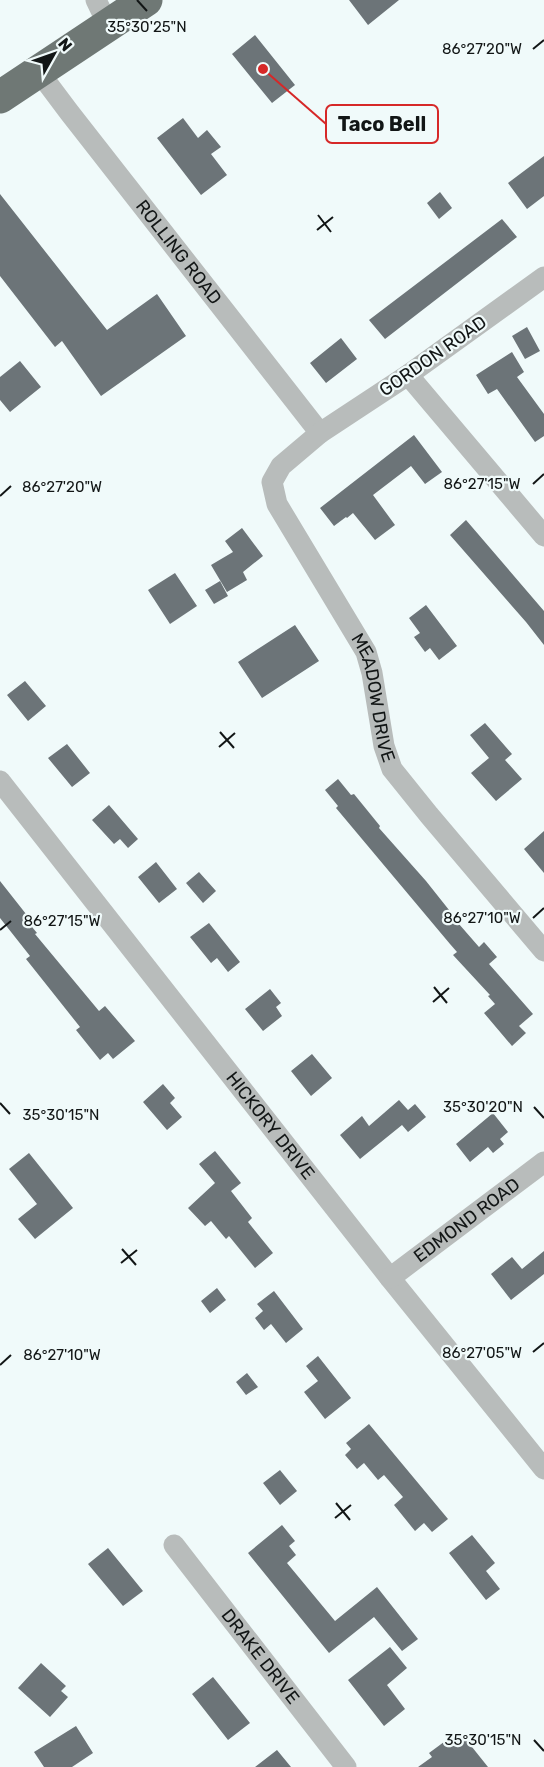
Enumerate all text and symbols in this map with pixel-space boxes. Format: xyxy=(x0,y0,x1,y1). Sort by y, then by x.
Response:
text: 35°30'25"N xyxy=(107,18,187,36)
north arrow xyxy=(24,24,84,84)
text: N xyxy=(54,34,76,55)
text: 86°27'20"W xyxy=(442,40,522,58)
callout: Taco Bell xyxy=(326,105,438,143)
text: Taco Bell xyxy=(338,112,426,136)
street label: ROLLING ROAD xyxy=(131,196,226,309)
street label: GORDON ROAD xyxy=(375,311,491,401)
text: 86°27'15"W xyxy=(443,475,521,493)
text: 86°27'20"W xyxy=(22,478,102,496)
street label: MEADOW DRIVE xyxy=(346,629,400,765)
text: 86°27'10"W xyxy=(443,909,521,927)
text: 86°27'15"W xyxy=(23,912,101,930)
street label: HICKORY DRIVE xyxy=(221,1067,319,1184)
text: 35°30'20"N xyxy=(443,1098,523,1116)
text: 35°30'15"N xyxy=(23,1106,99,1124)
street label: EDMOND ROAD xyxy=(409,1173,524,1267)
text: 86°27'05"W xyxy=(442,1344,522,1362)
text: 86°27'10"W xyxy=(23,1346,101,1364)
street label: DRAKE DRIVE xyxy=(217,1605,304,1708)
text: 35°30'15"N xyxy=(445,1731,521,1749)

